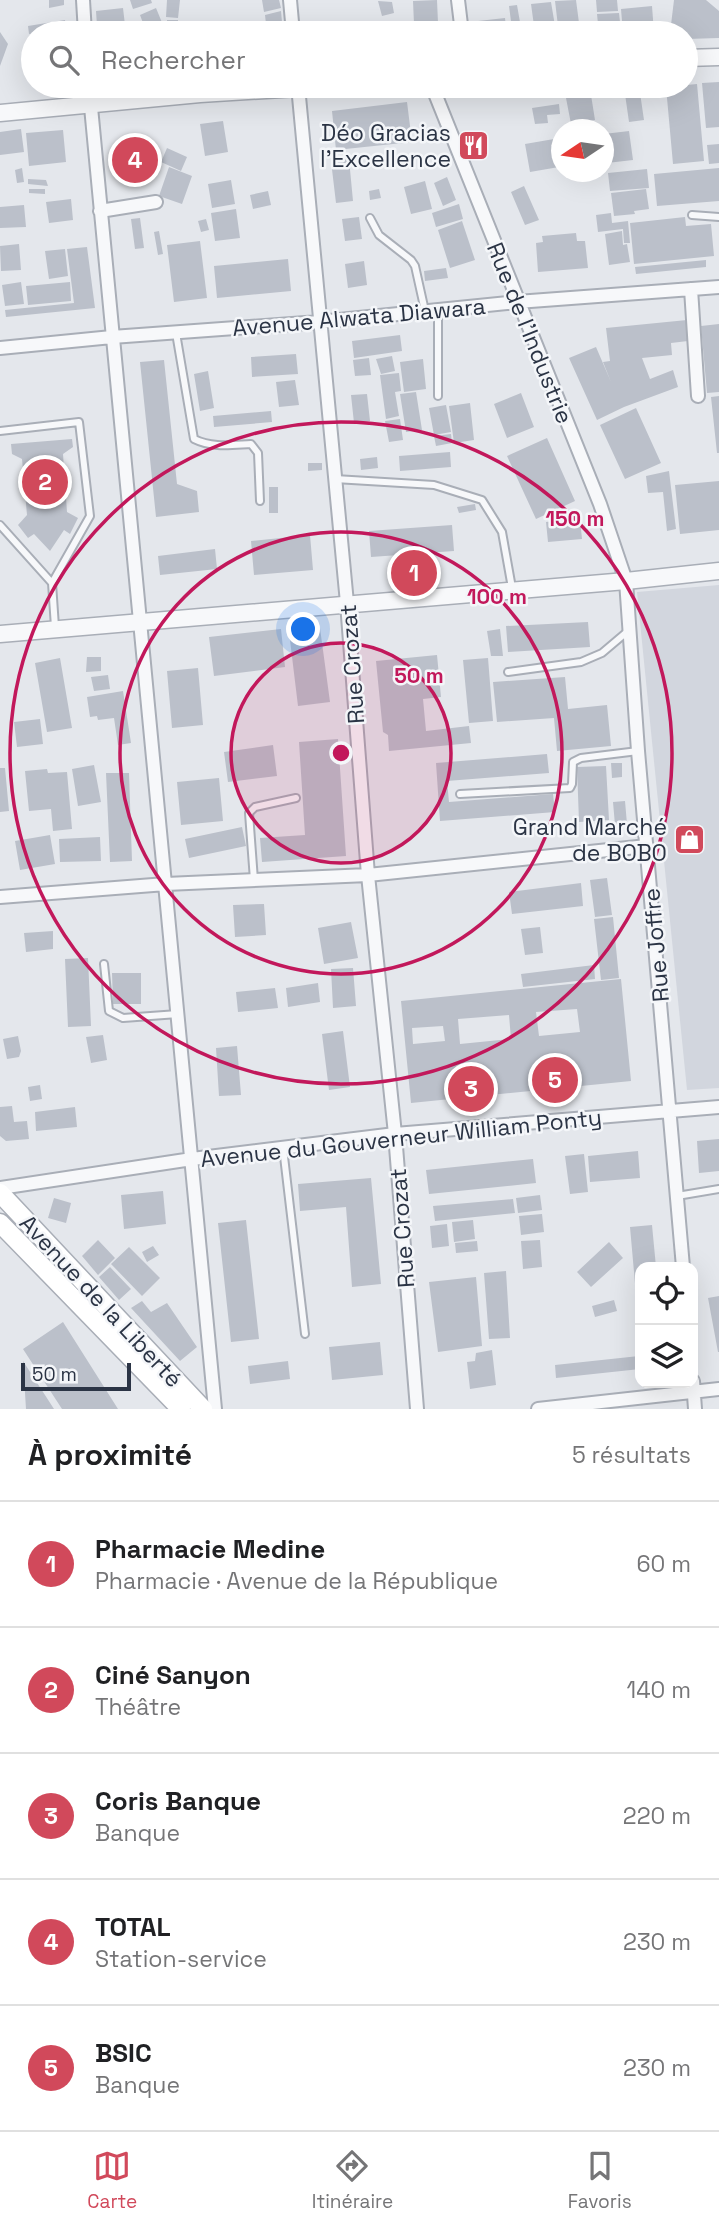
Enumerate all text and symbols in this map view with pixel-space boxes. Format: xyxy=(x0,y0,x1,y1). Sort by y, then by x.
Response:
search box xyxy=(21,21,698,98)
icon: search xyxy=(45,41,83,79)
text: Rechercher xyxy=(101,43,246,77)
place label: Déo Gracias l'Excellence xyxy=(320,118,451,174)
north arrow xyxy=(551,119,614,182)
restaurant icon: Déo Gracias l'Excellence xyxy=(457,129,491,163)
pin: 4 xyxy=(112,134,158,186)
street label: Rue de l'Industrie xyxy=(480,238,580,428)
street label: Avenue Alwata Diawara xyxy=(231,291,487,343)
pin: 2 xyxy=(22,456,68,508)
text: 150 m xyxy=(546,505,604,532)
pin: 1 xyxy=(391,547,437,599)
text: 100 m xyxy=(467,583,527,610)
street label: Rue Crozat xyxy=(333,603,371,725)
your location xyxy=(286,612,320,646)
text: 50 m xyxy=(394,662,444,689)
centre of rings xyxy=(329,741,353,765)
place label: Grand Marché de BOBO xyxy=(513,812,667,868)
shop icon: Grand Marché de BOBO xyxy=(673,823,707,857)
street label: Rue Joffre xyxy=(636,887,676,1003)
pin: 5 xyxy=(532,1054,578,1106)
pin: 3 xyxy=(448,1063,494,1115)
street label: Avenue du Gouverneur William Ponty xyxy=(199,1102,603,1174)
street label: Rue Crozat xyxy=(383,1167,421,1289)
street label: Avenue de la Liberté xyxy=(13,1208,189,1394)
map controls xyxy=(635,1262,698,1388)
button: locate xyxy=(635,1262,698,1325)
button: layers xyxy=(635,1325,698,1388)
scale bar xyxy=(21,1360,131,1392)
text: 50 m xyxy=(32,1362,77,1387)
text: À proximité xyxy=(28,1435,192,1474)
text: 5 résultats xyxy=(572,1440,691,1470)
text: Pharmacie Medine xyxy=(95,1532,325,1566)
text: 1 xyxy=(46,1549,56,1579)
text: 60 m xyxy=(636,1549,691,1579)
text: Pharmacie · Avenue de la République xyxy=(95,1566,498,1596)
text: Ciné Sanyon xyxy=(95,1658,251,1692)
text: 2 xyxy=(44,1675,58,1705)
text: 140 m xyxy=(627,1675,691,1705)
text: Théâtre xyxy=(95,1692,181,1722)
text: Coris Banque xyxy=(95,1784,261,1818)
text: 3 xyxy=(44,1801,58,1831)
text: 220 m xyxy=(623,1801,691,1831)
text: Banque xyxy=(95,1818,180,1848)
text: TOTAL xyxy=(95,1910,171,1944)
text: 4 xyxy=(44,1927,58,1957)
text: 230 m xyxy=(623,1927,691,1957)
text: Station-service xyxy=(95,1944,267,1974)
text: BSIC xyxy=(95,2036,152,2070)
text: 5 xyxy=(44,2053,58,2083)
text: 230 m xyxy=(623,2053,691,2083)
text: Banque xyxy=(95,2070,180,2100)
tab: Carte xyxy=(87,2147,137,2214)
tab: Itinéraire xyxy=(312,2147,393,2214)
tab: Favoris xyxy=(568,2147,632,2214)

